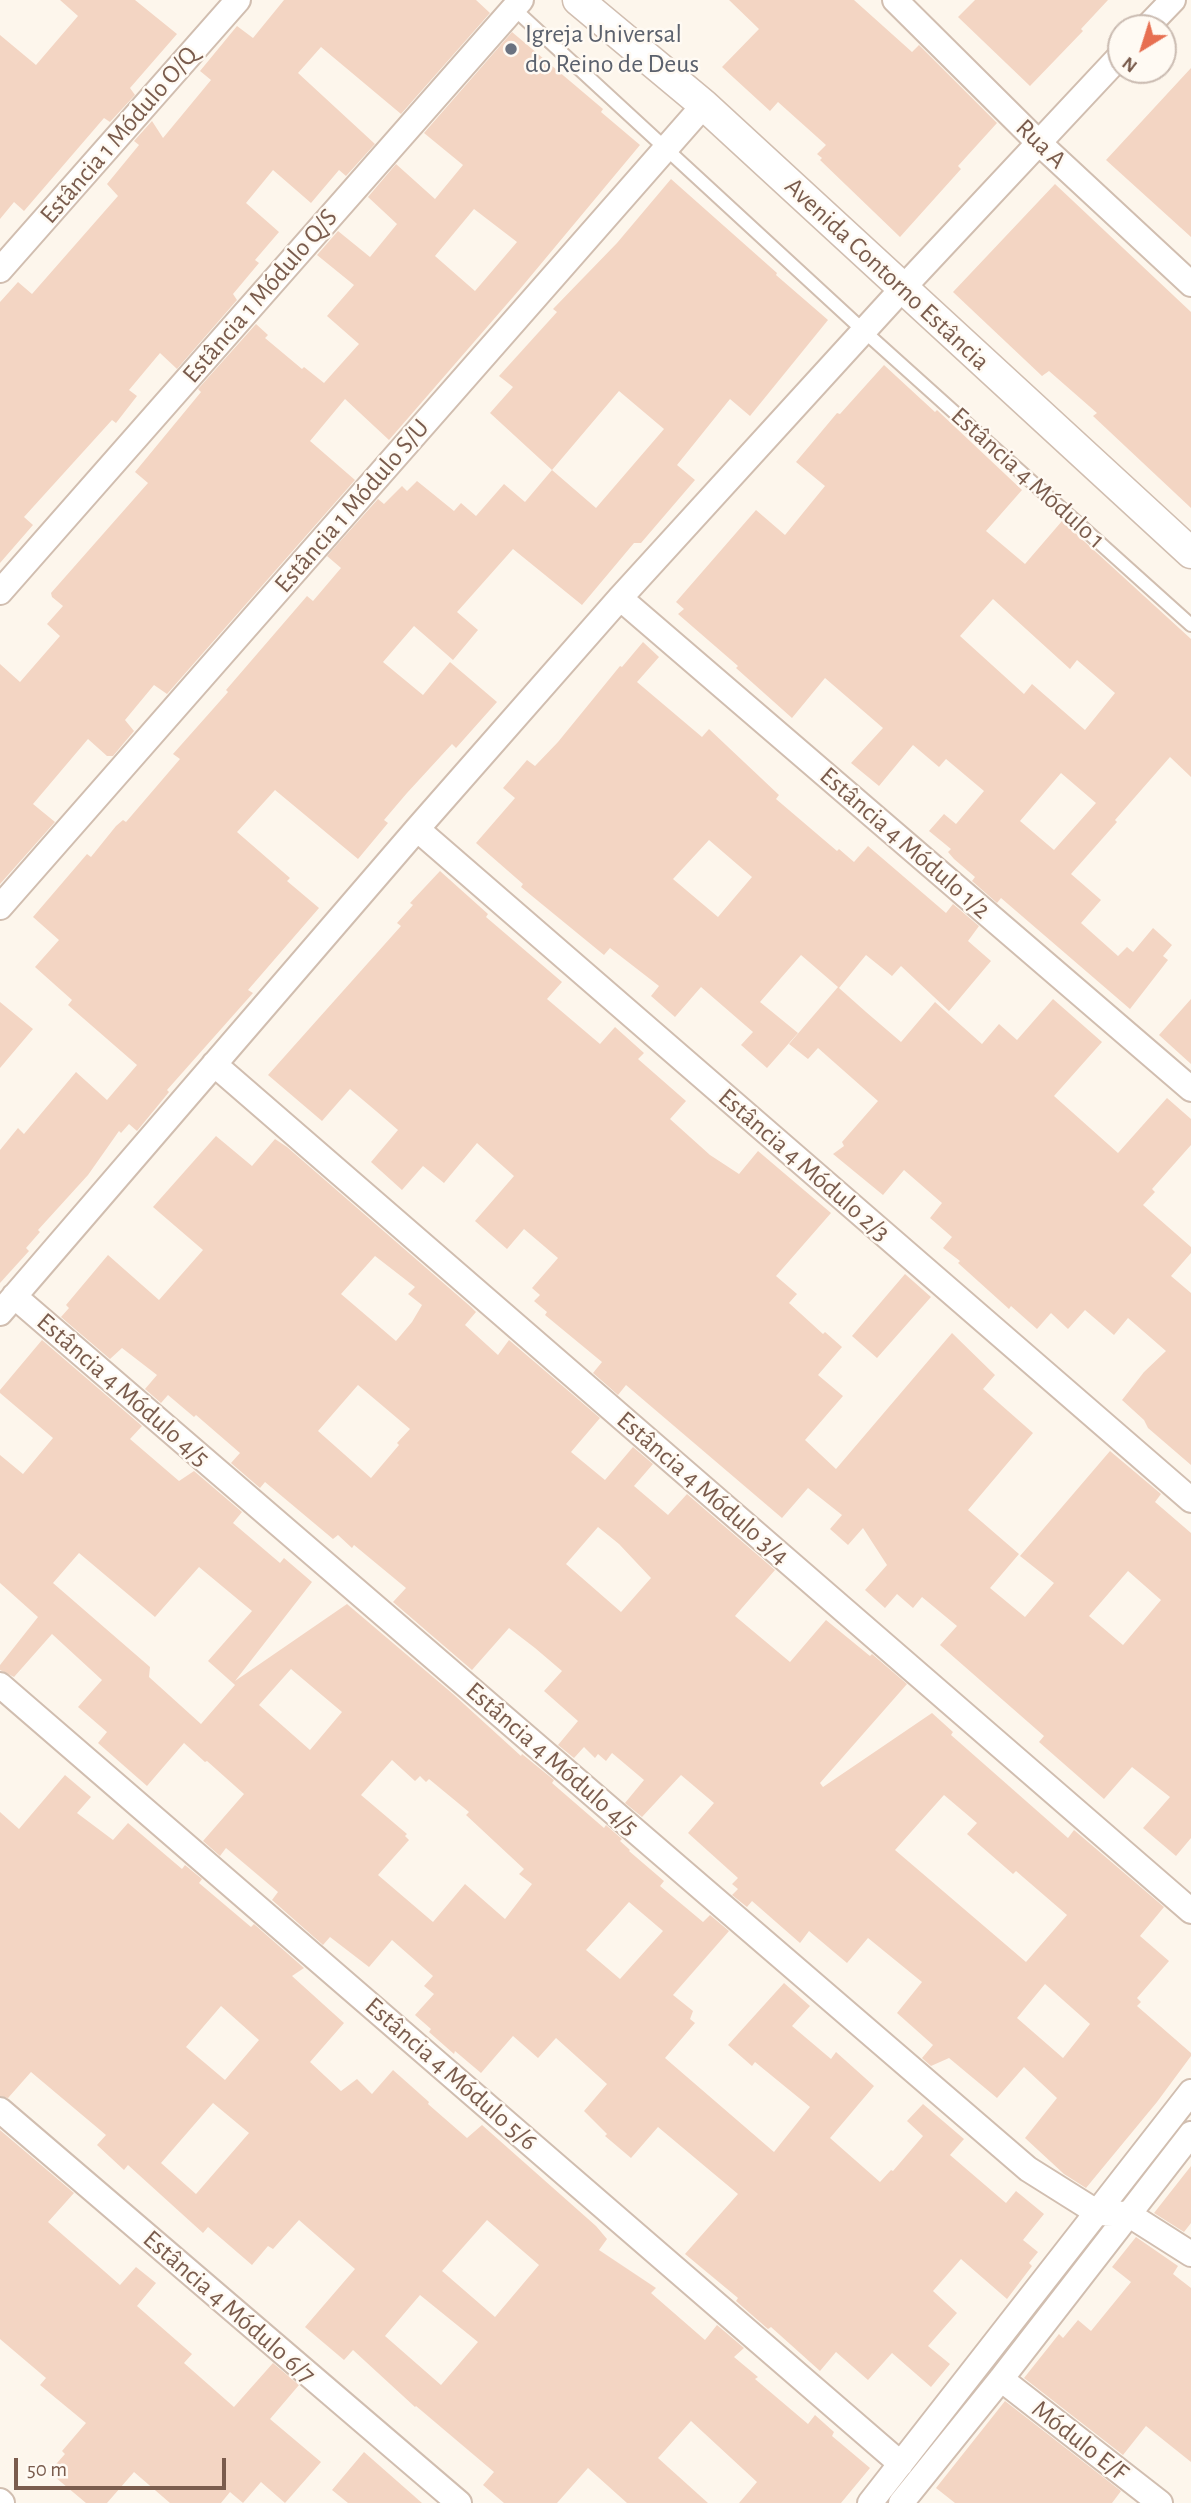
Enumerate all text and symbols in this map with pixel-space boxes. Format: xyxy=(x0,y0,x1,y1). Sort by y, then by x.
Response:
north arrow xyxy=(1107,14,1177,84)
place label: Igreja Universal do Reino de Deus xyxy=(525,18,699,80)
street label: Estância 1 Módulo O/Q xyxy=(33,40,205,230)
marker: Igreja Universal do Reino de Deus xyxy=(503,41,519,57)
text: N xyxy=(1119,53,1141,76)
street label: Rua A xyxy=(1009,112,1073,176)
street label: Avenida Contorno Estância xyxy=(778,171,996,377)
street label: Estância 1 Módulo Q/S xyxy=(176,202,344,390)
street label: Estância 4 Módulo 1 xyxy=(944,401,1112,555)
street label: Estância 1 Módulo S/U xyxy=(268,413,436,599)
street label: Estância 4 Módulo 1/2 xyxy=(813,760,997,926)
street label: Estância 4 Módulo 2/3 xyxy=(712,1082,896,1248)
street label: Estância 4 Módulo 4/5 xyxy=(30,1306,216,1474)
street label: Estância 4 Módulo 3/4 xyxy=(610,1404,796,1572)
street label: Estância 4 Módulo 4/5 xyxy=(459,1675,645,1843)
street label: Estância 4 Módulo 5/6 xyxy=(358,1991,544,2157)
street label: Estância 4 Módulo 6/7 xyxy=(136,2224,322,2390)
street label: Módulo E/F xyxy=(1025,2394,1135,2488)
scale bar xyxy=(18,2444,229,2488)
text: 50 m xyxy=(27,2459,67,2480)

